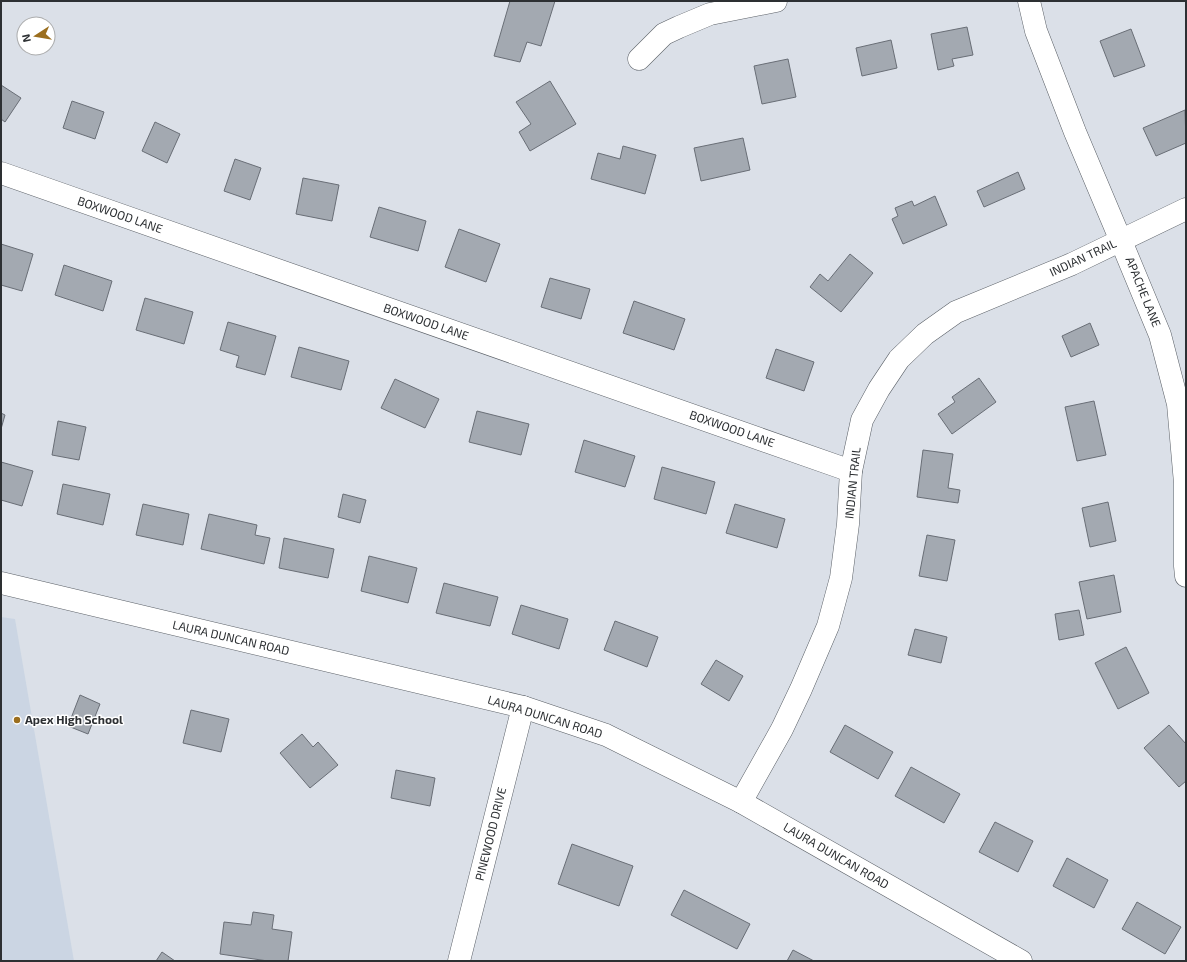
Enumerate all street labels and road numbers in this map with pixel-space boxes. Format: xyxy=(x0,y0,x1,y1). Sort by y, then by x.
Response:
street label: BOXWOOD LANE xyxy=(76,193,165,235)
street label: INDIAN TRAIL xyxy=(1047,235,1118,279)
street label: APACHE LANE xyxy=(1123,254,1164,329)
street label: BOXWOOD LANE xyxy=(382,300,471,342)
street label: BOXWOOD LANE xyxy=(688,407,777,449)
street label: INDIAN TRAIL xyxy=(841,446,863,520)
street label: LAURA DUNCAN ROAD xyxy=(171,617,291,657)
street label: LAURA DUNCAN ROAD xyxy=(486,692,605,740)
street label: PINEWOOD DRIVE xyxy=(472,785,509,882)
street label: LAURA DUNCAN ROAD xyxy=(781,819,892,891)

